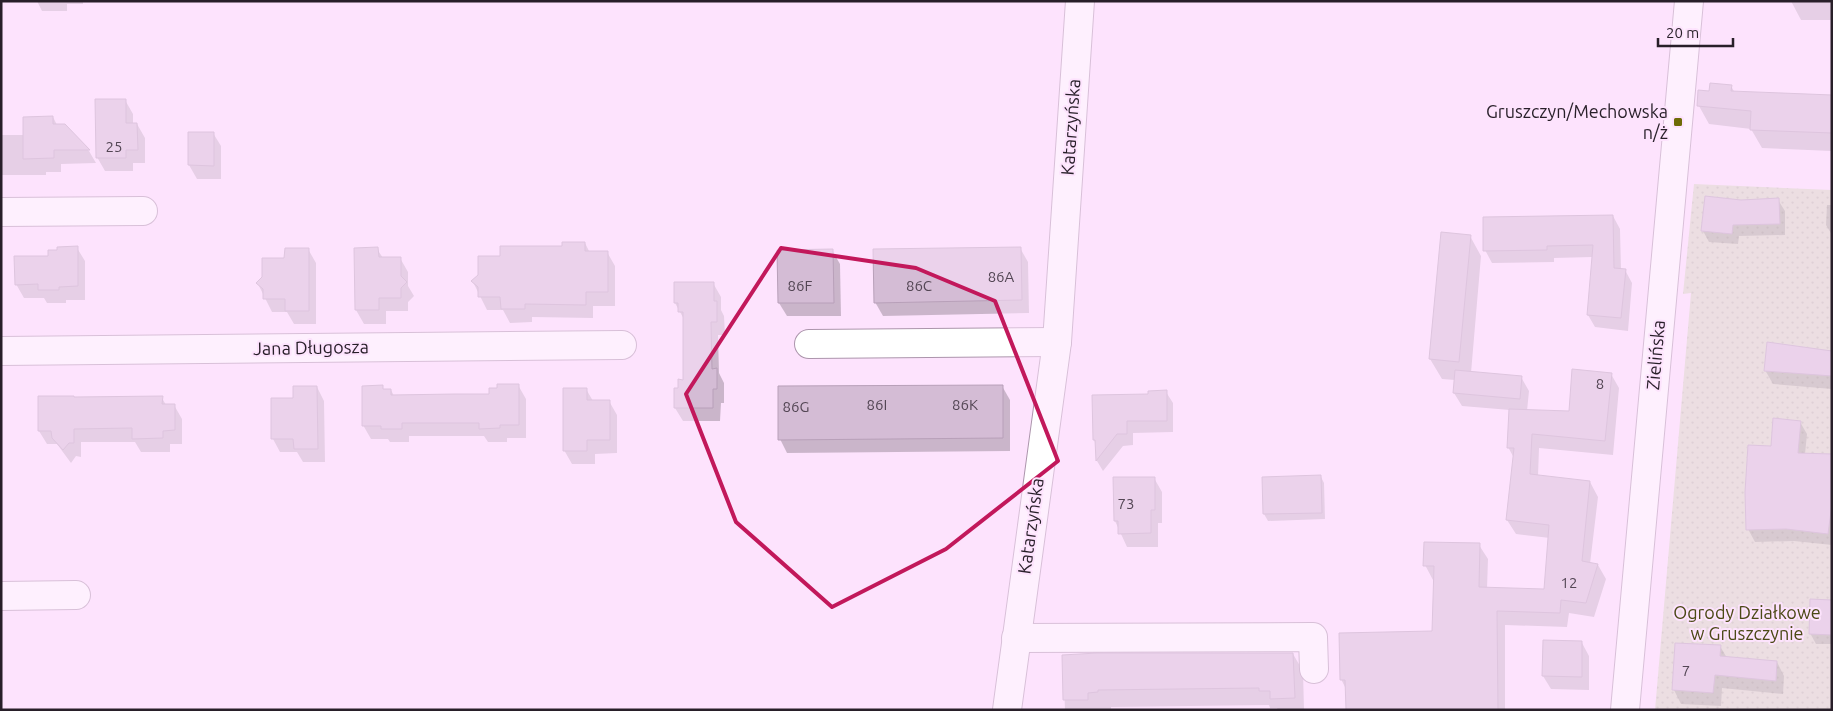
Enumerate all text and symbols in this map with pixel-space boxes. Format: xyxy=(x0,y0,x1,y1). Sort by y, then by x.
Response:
scale bar xyxy=(1658,15,1733,47)
text: 20 m xyxy=(1666,24,1699,41)
street label: Katarzyńska xyxy=(1057,78,1083,176)
place label: Gruszczyn/Mechowska n/ż xyxy=(1486,101,1668,142)
marker: Gruszczyn/Mechowska n/ż xyxy=(1672,116,1684,128)
house number: 25 xyxy=(106,138,122,155)
house number: 86A xyxy=(988,268,1015,285)
house number: 86F xyxy=(788,277,813,294)
house number: 86C xyxy=(906,277,932,294)
street label: Zielińska xyxy=(1642,319,1668,391)
street label: Jana Długosza xyxy=(253,336,369,358)
house number: 8 xyxy=(1596,375,1604,392)
house number: 86I xyxy=(867,396,887,413)
house number: 86K xyxy=(952,396,978,413)
house number: 86G xyxy=(783,398,809,415)
street label: Katarzyńska xyxy=(1013,477,1047,575)
house number: 73 xyxy=(1118,495,1134,512)
house number: 12 xyxy=(1561,574,1577,591)
park label: Ogrody Działkowe w Gruszczynie xyxy=(1673,602,1821,643)
house number: 7 xyxy=(1682,662,1690,679)

